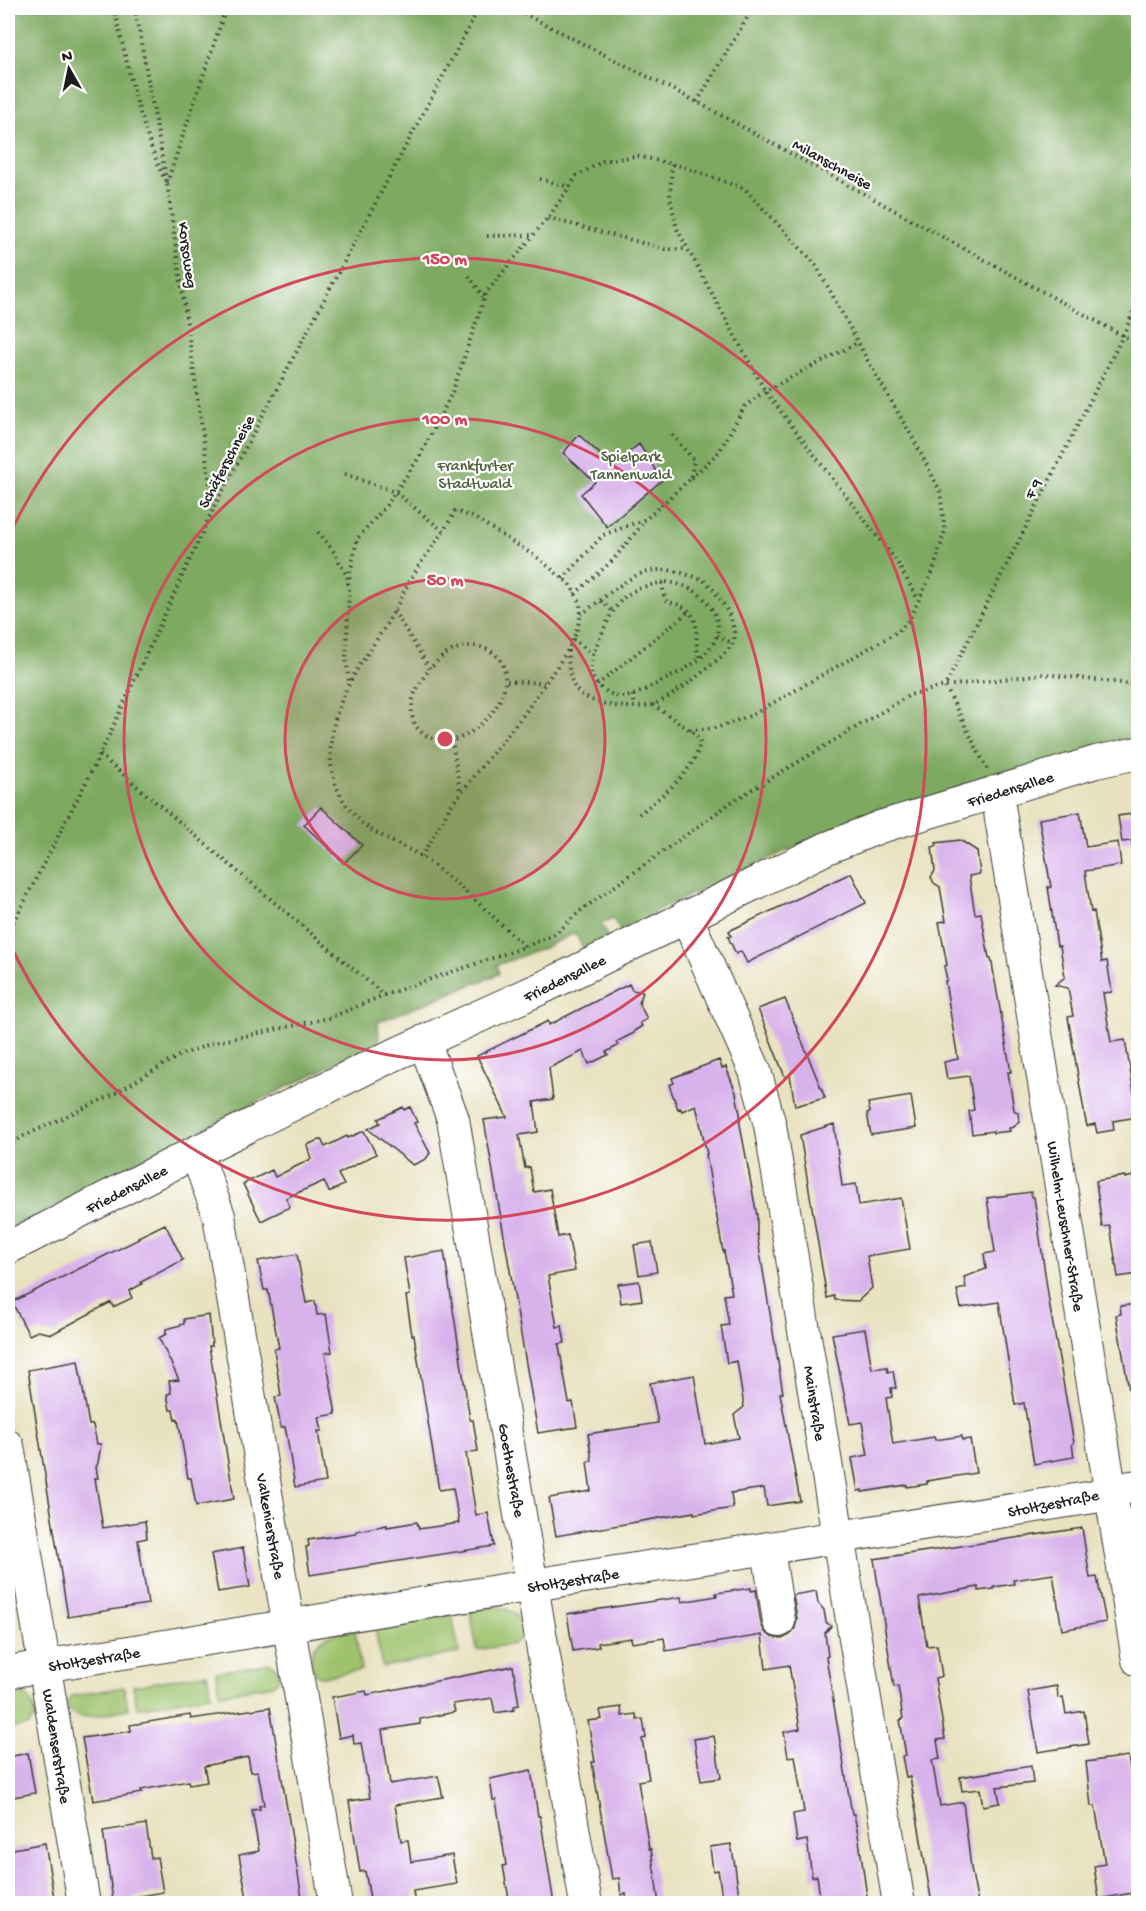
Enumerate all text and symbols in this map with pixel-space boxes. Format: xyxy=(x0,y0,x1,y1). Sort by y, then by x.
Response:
north arrow xyxy=(39,39,99,99)
text: N xyxy=(61,47,74,68)
street label: Milanschneise xyxy=(788,136,875,196)
street label: Korsoweg xyxy=(171,221,200,290)
text: 150 m xyxy=(422,250,467,271)
text: 100 m xyxy=(422,410,468,431)
street label: Schäferschneise xyxy=(196,412,261,512)
park label: Spielpark Tannenwald xyxy=(590,449,673,486)
park label: Frankfurter Stadtwald xyxy=(436,458,514,495)
street label: F 9 xyxy=(1022,476,1048,504)
text: 50 m xyxy=(427,571,464,592)
centre of rings xyxy=(435,729,455,749)
street label: Friedensallee xyxy=(965,769,1057,814)
street label: Friedensallee xyxy=(520,952,610,1009)
street label: Wilhelm-Leuschner-Straße xyxy=(1041,1140,1086,1314)
street label: Friedensallee xyxy=(83,1162,172,1220)
street label: Mainstraße xyxy=(797,1365,828,1443)
street label: Goethestraße xyxy=(492,1422,527,1520)
street label: Valkenierstraße xyxy=(250,1471,287,1581)
street label: Stoltzestraße xyxy=(1006,1487,1102,1524)
street label: Stoltzestraße xyxy=(526,1566,621,1599)
street label: Stoltzestraße xyxy=(47,1645,142,1678)
street label: Waldenserstraße xyxy=(36,1688,73,1806)

